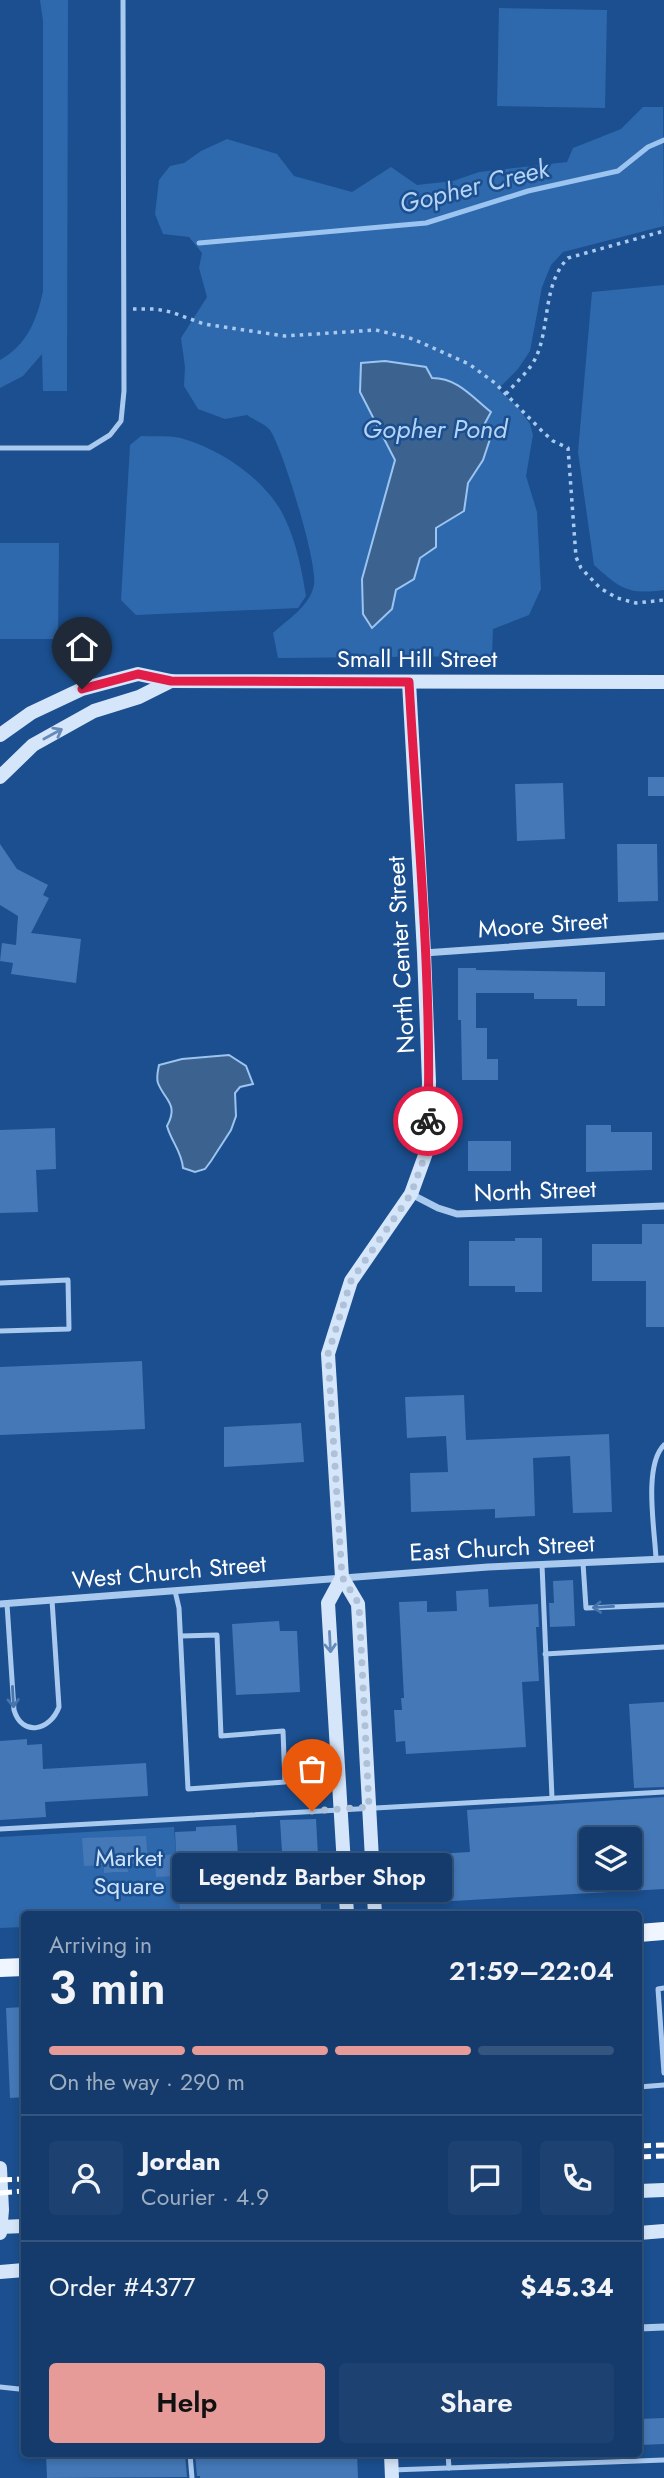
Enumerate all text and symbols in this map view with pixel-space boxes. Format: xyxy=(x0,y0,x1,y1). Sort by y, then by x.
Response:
water label: Gopher Creek xyxy=(395,149,555,223)
water label: Gopher Pond xyxy=(363,410,509,448)
pin xyxy=(52,617,112,689)
icon: home xyxy=(63,628,101,666)
street label: Small Hill Street xyxy=(337,641,498,676)
one-way arrow xyxy=(42,727,63,740)
street label: North Center Street xyxy=(378,855,423,1055)
street label: Moore Street xyxy=(477,902,609,947)
courier xyxy=(393,1086,463,1156)
icon: bike xyxy=(409,1102,447,1140)
street label: North Street xyxy=(473,1171,597,1210)
street label: East Church Street xyxy=(408,1525,596,1570)
street label: West Church Street xyxy=(70,1546,268,1597)
one-way arrow xyxy=(591,1601,614,1614)
one-way arrow xyxy=(324,1631,337,1654)
one-way arrow xyxy=(7,1685,20,1708)
pin xyxy=(282,1739,342,1811)
icon: bag xyxy=(293,1750,331,1788)
map controls xyxy=(579,1827,642,1890)
button: layers xyxy=(579,1827,642,1890)
park label: Market Square xyxy=(93,1840,165,1903)
callout: Legendz Barber Shop xyxy=(172,1853,452,1902)
text: Legendz Barber Shop xyxy=(198,1860,426,1894)
text: Arriving in xyxy=(49,1928,152,1962)
text: 21:59–22:04 xyxy=(449,1952,614,1990)
text: 3 min xyxy=(49,1955,166,2021)
text: On the way · 290 m xyxy=(49,2065,245,2099)
button: person xyxy=(49,2141,123,2215)
button: chat xyxy=(448,2141,522,2215)
button: phone xyxy=(540,2141,614,2215)
text: Jordan xyxy=(141,2142,221,2180)
text: Courier · 4.9 xyxy=(141,2180,269,2214)
text: Order #4377 xyxy=(49,2268,195,2306)
text: $45.34 xyxy=(520,2268,614,2306)
button: Help xyxy=(49,2363,325,2443)
button: Share xyxy=(339,2363,614,2443)

